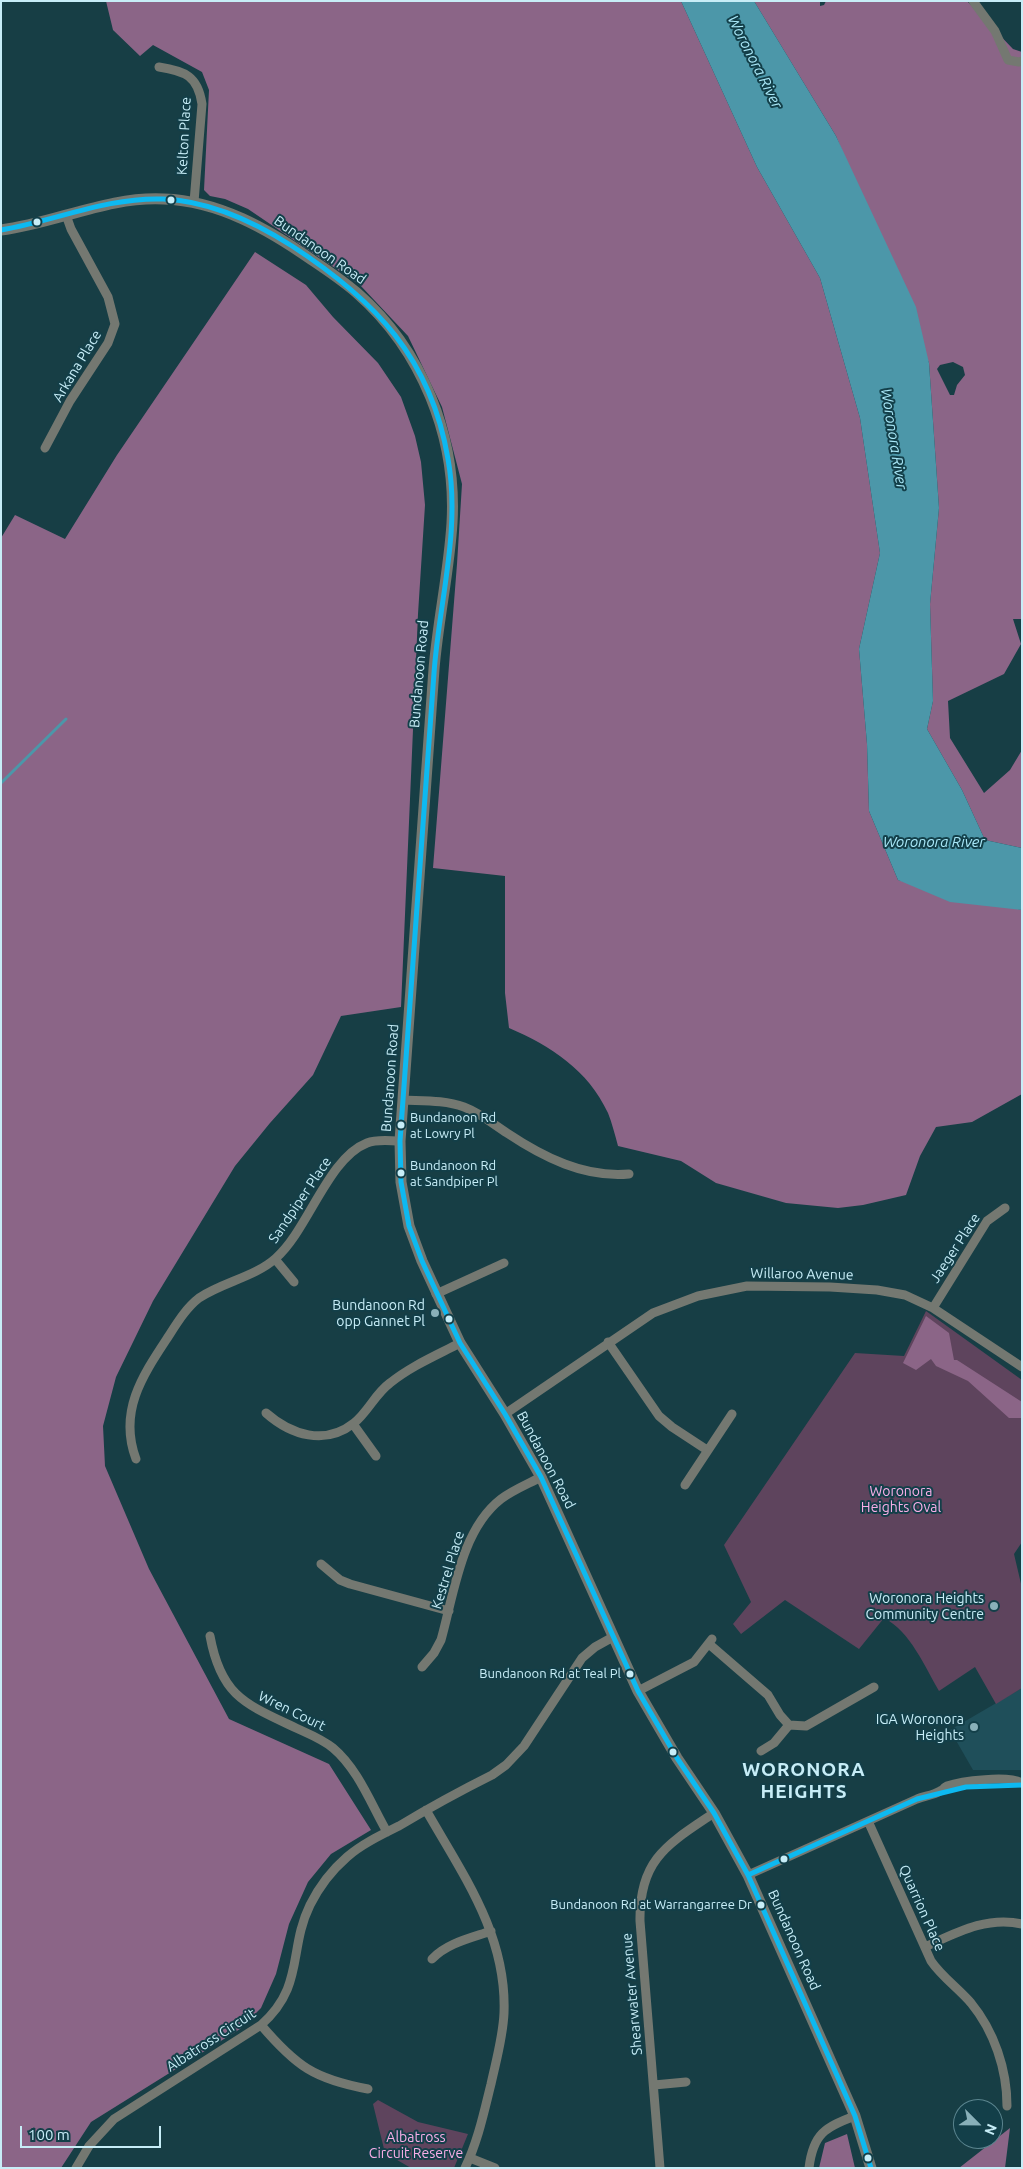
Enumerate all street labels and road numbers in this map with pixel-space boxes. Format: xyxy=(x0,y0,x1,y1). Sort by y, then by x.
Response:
street label: Kelton Place xyxy=(174,97,194,175)
street label: Bundanoon Road xyxy=(271,212,369,288)
street label: Arkana Place xyxy=(49,327,105,405)
street label: Bundanoon Road xyxy=(406,619,432,729)
street label: Bundanoon Road xyxy=(378,1023,402,1133)
street label: Sandpiper Place xyxy=(265,1154,335,1246)
street label: Jaeger Place xyxy=(926,1210,984,1286)
street label: Willaroo Avenue xyxy=(750,1265,854,1283)
street label: Bundanoon Road xyxy=(513,1408,579,1512)
street label: Kestrel Place xyxy=(428,1529,468,1611)
street label: Wren Court xyxy=(256,1688,328,1734)
street label: Quarrion Place xyxy=(895,1862,949,1954)
street label: Bundanoon Road xyxy=(764,1887,824,1993)
street label: Shearwater Avenue xyxy=(618,1932,646,2056)
street label: Albatross Circuit xyxy=(163,2005,259,2075)

